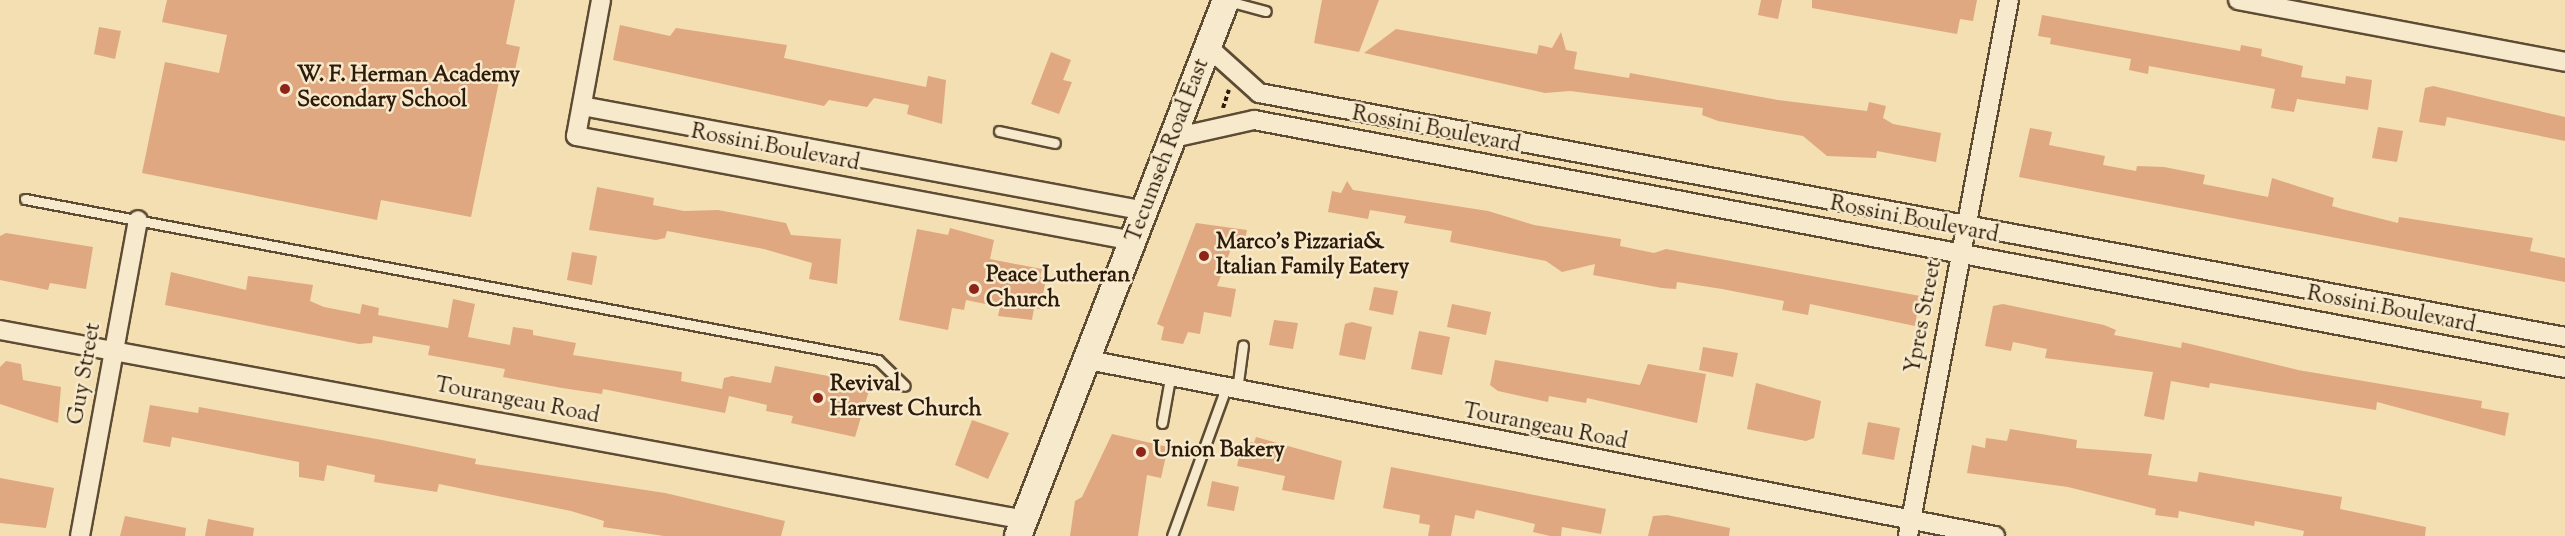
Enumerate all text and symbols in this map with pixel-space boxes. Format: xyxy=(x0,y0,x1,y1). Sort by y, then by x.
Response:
street label: Tecumseh Road East xyxy=(1122,55,1216,247)
place label: W. F. Herman Academy Secondary School xyxy=(297,63,520,114)
marker: W. F. Herman Academy Secondary School xyxy=(278,82,292,96)
street label: Rossini Boulevard xyxy=(1350,102,1522,160)
street label: Rossini Boulevard xyxy=(689,120,861,178)
street label: Rossini Boulevard xyxy=(1828,192,2000,250)
place label: Marco's Pizzaria& Italian Family Eatery xyxy=(1216,230,1409,282)
marker: Marco's Pizzaria& Italian Family Eatery xyxy=(1197,249,1211,263)
street label: Ypres Street xyxy=(1901,258,1949,376)
place label: Peace Lutheran Church xyxy=(986,263,1130,314)
marker: Peace Lutheran Church xyxy=(967,282,981,296)
street label: Rossini Boulevard xyxy=(2305,282,2477,340)
street label: Guy Street xyxy=(64,321,108,427)
place label: Revival Harvest Church xyxy=(830,372,982,424)
street label: Tourangeau Road xyxy=(433,373,601,431)
marker: Revival Harvest Church xyxy=(811,391,825,405)
street label: Tourangeau Road xyxy=(1461,399,1629,457)
place label: Union Bakery xyxy=(1153,439,1285,465)
marker: Union Bakery xyxy=(1134,445,1148,459)

